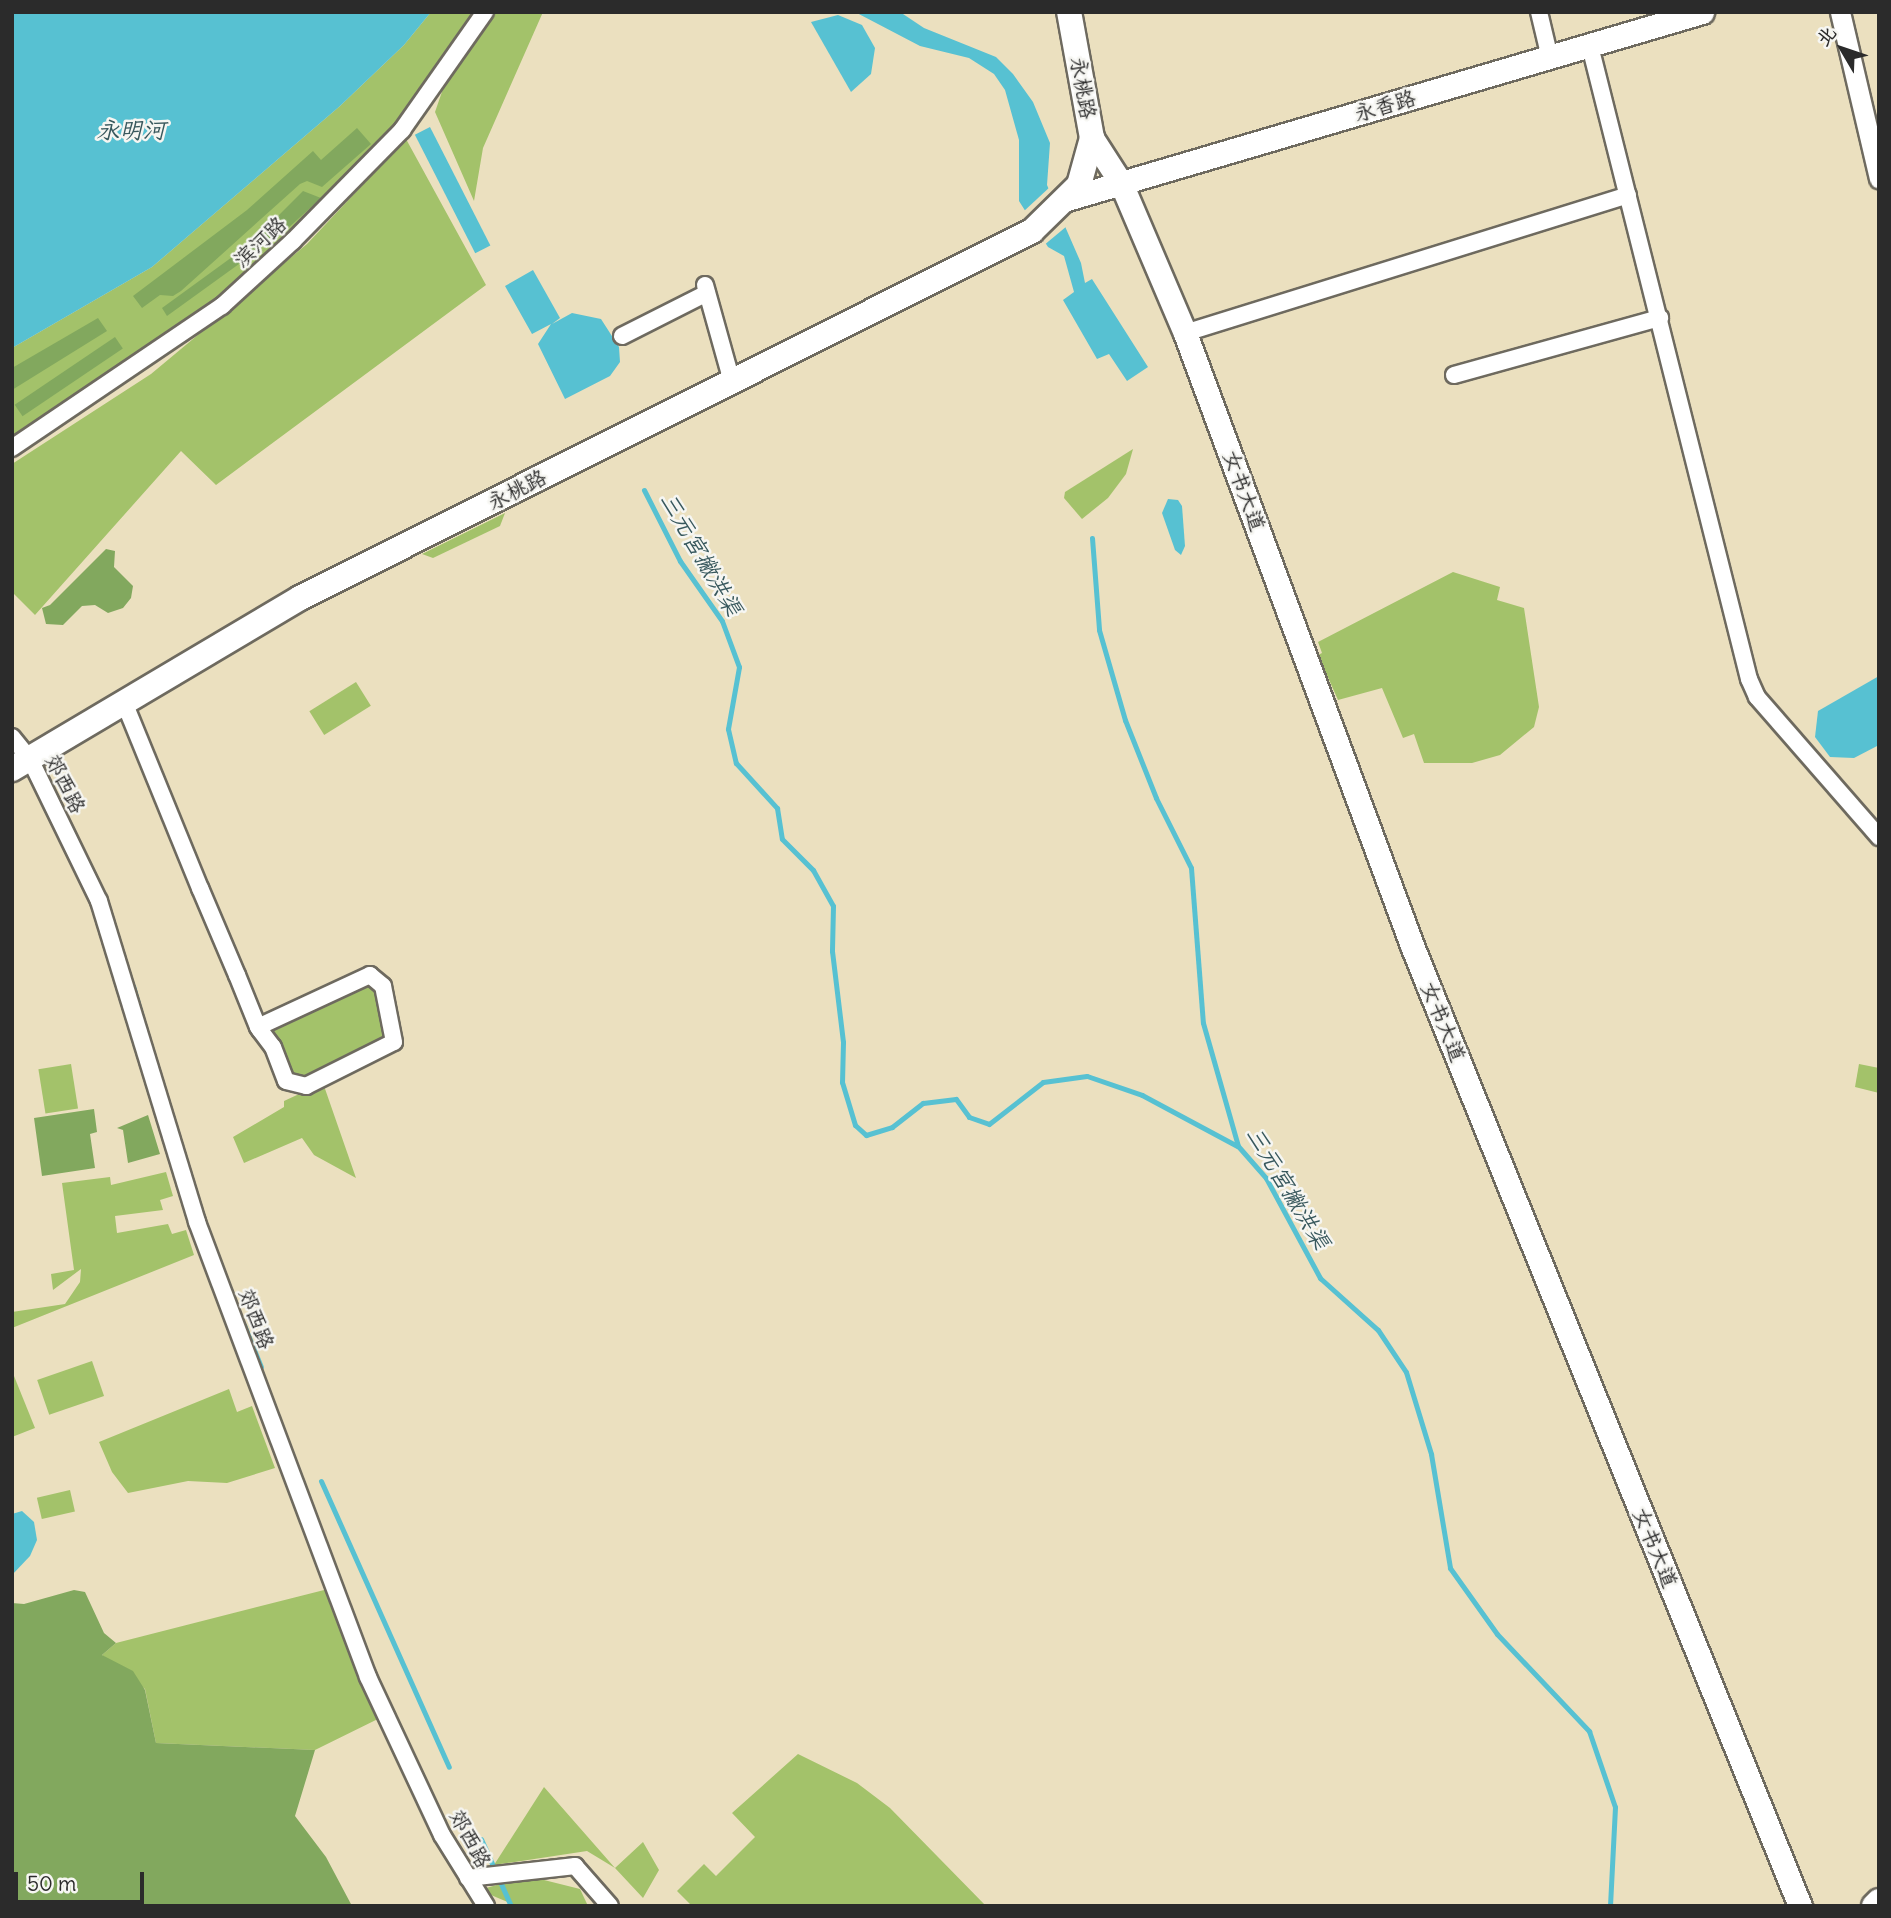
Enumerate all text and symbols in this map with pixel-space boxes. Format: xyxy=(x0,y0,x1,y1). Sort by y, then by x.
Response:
north arrow xyxy=(1807,14,1877,84)
text: 北 xyxy=(1810,21,1841,51)
street label: 永桃路 xyxy=(1065,55,1101,121)
street label: 永香路 xyxy=(1351,85,1419,127)
water label: 永明河 xyxy=(97,116,165,144)
street label: 滨河路 xyxy=(228,211,292,273)
street label: 女书大道 xyxy=(1218,447,1270,535)
street label: 永桃路 xyxy=(483,464,551,516)
water label: 三元宫撇洪渠 xyxy=(655,487,747,621)
street label: 郊西路 xyxy=(39,750,91,818)
street label: 女书大道 xyxy=(1416,978,1470,1066)
water label: 三元宫撇洪渠 xyxy=(1241,1122,1335,1254)
street label: 郊西路 xyxy=(233,1285,279,1353)
street label: 女书大道 xyxy=(1628,1504,1682,1592)
street label: 郊西路 xyxy=(444,1805,496,1873)
scale bar xyxy=(18,1858,147,1902)
text: 50 m xyxy=(27,1870,76,1897)

